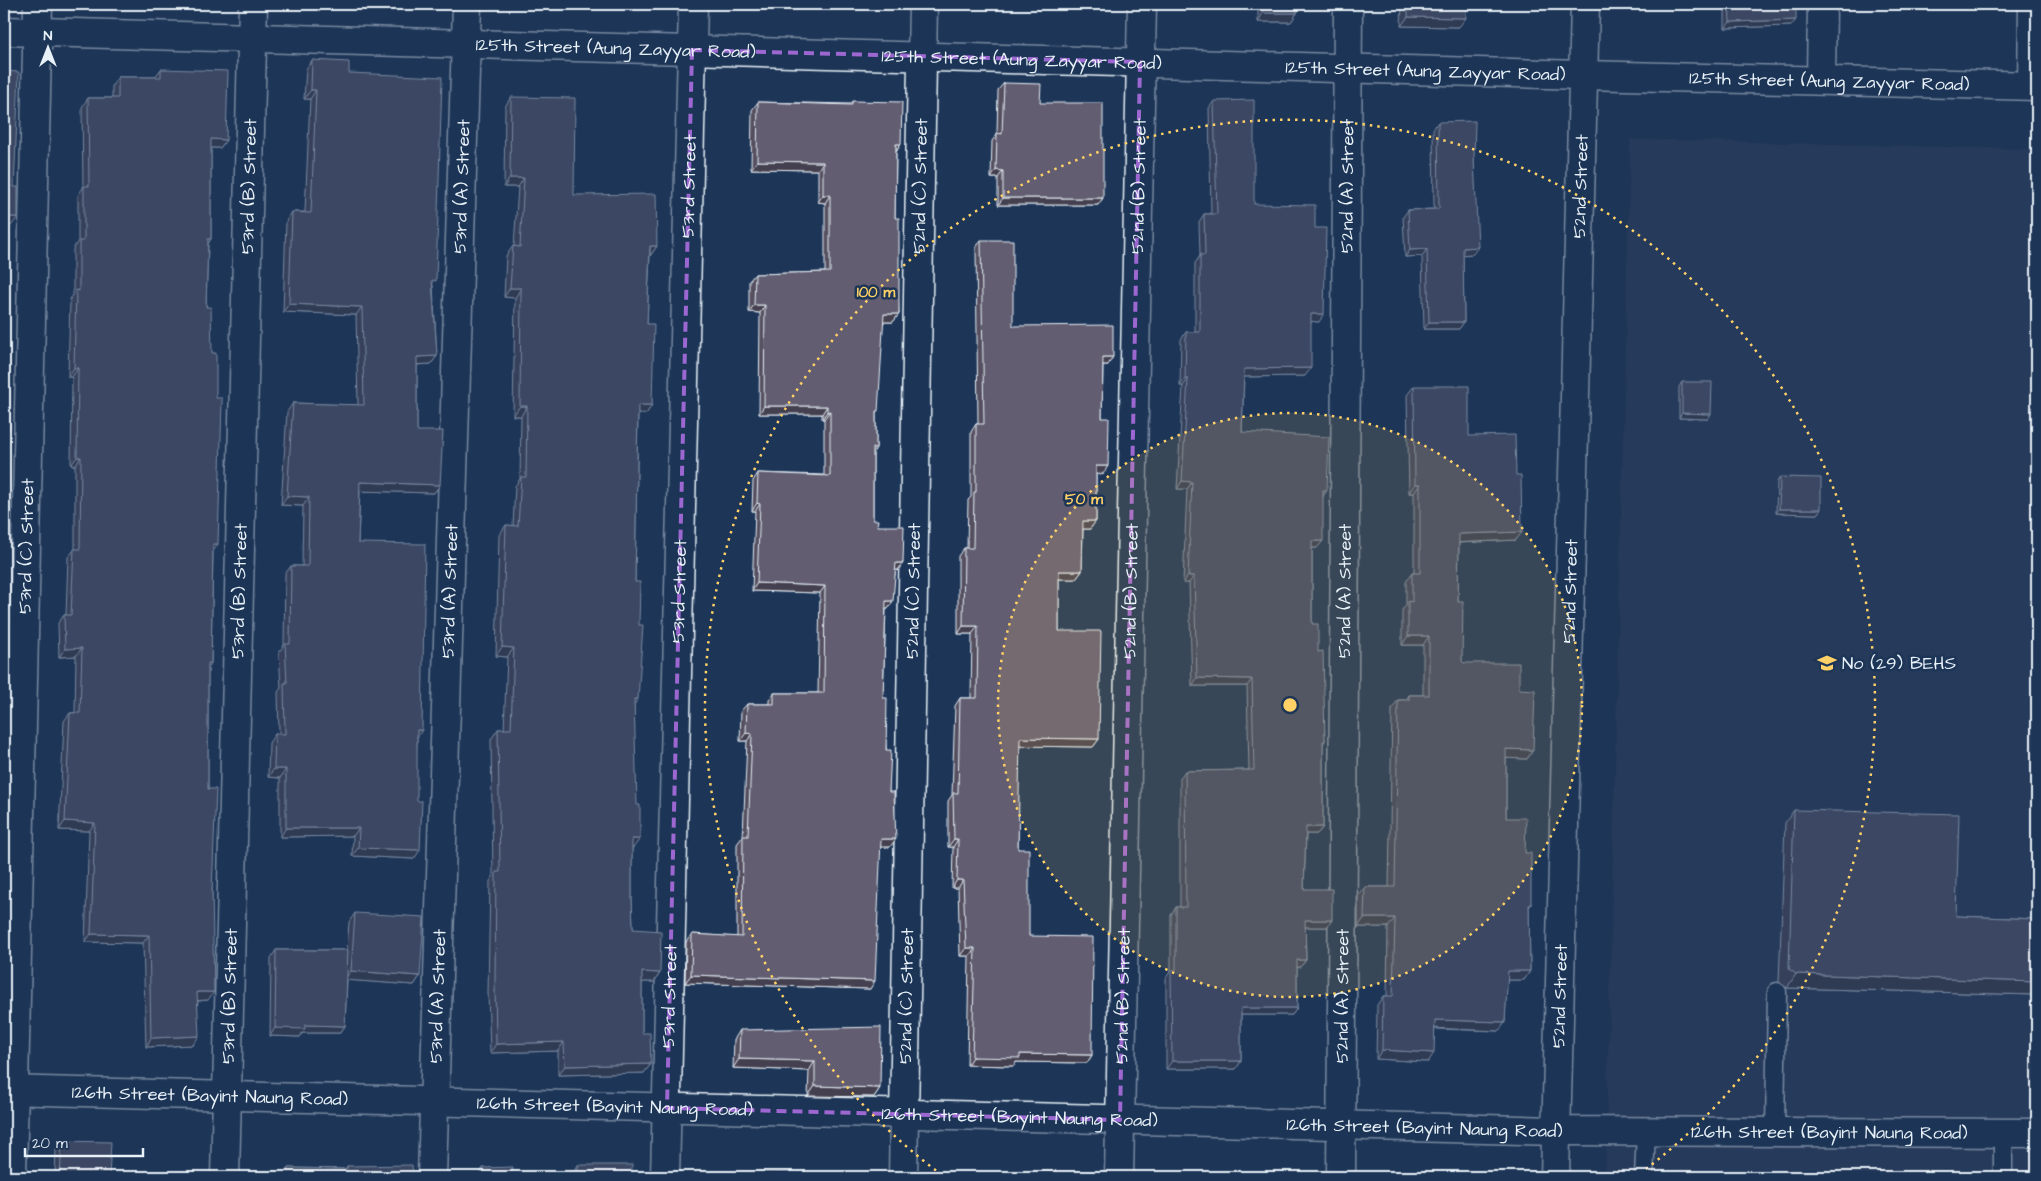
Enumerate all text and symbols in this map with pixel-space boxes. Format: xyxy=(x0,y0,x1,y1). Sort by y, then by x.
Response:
north arrow xyxy=(22,22,72,72)
text: N xyxy=(44,26,53,46)
street label: 125th Street (Aung Zayyar Road) xyxy=(475,32,756,64)
street label: 125th Street (Aung Zayyar Road) xyxy=(881,43,1162,76)
street label: 125th Street (Aung Zayyar Road) xyxy=(1285,54,1566,87)
street label: 125th Street (Aung Zayyar Road) xyxy=(1689,65,1970,97)
street label: 53rd (B) Street xyxy=(235,117,263,254)
street label: 52nd (C) Street xyxy=(906,117,934,254)
street label: 52nd (B) Street xyxy=(1125,117,1152,254)
street label: 53rd (A) Street xyxy=(447,118,476,254)
street label: 52nd (A) Street xyxy=(1334,118,1360,253)
street label: 53rd Street xyxy=(675,133,702,239)
street label: 52nd Street xyxy=(1567,133,1594,239)
text: 100 m xyxy=(857,282,896,303)
street label: 53rd (C) Street xyxy=(12,477,40,614)
text: 50 m xyxy=(1065,489,1103,510)
street label: 53rd (B) Street xyxy=(225,522,253,659)
street label: 52nd (C) Street xyxy=(899,522,927,659)
street label: 52nd (B) Street xyxy=(1117,522,1144,659)
street label: 53rd (A) Street xyxy=(435,523,464,659)
street label: 52nd (A) Street xyxy=(1332,523,1357,658)
street label: 53rd Street xyxy=(665,538,693,643)
street label: 52nd Street xyxy=(1556,538,1584,644)
place label: No (29) BEHS xyxy=(1842,651,1956,676)
school or university icon: No (29) BEHS xyxy=(1816,652,1838,674)
centre of rings xyxy=(1281,696,1299,714)
street label: 53rd (B) Street xyxy=(215,927,243,1064)
street label: 52nd (C) Street xyxy=(892,927,920,1064)
street label: 52nd (B) Street xyxy=(1109,927,1136,1064)
street label: 53rd (A) Street xyxy=(423,928,452,1064)
street label: 52nd (A) Street xyxy=(1329,928,1355,1063)
street label: 53rd Street xyxy=(656,943,683,1048)
street label: 52nd Street xyxy=(1546,943,1573,1048)
street label: 126th Street (Bayint Naung Road) xyxy=(71,1079,348,1112)
street label: 126th Street (Bayint Naung Road) xyxy=(476,1090,753,1122)
street label: 126th Street (Bayint Naung Road) xyxy=(881,1101,1158,1133)
street label: 126th Street (Bayint Naung Road) xyxy=(1286,1111,1563,1144)
street label: 126th Street (Bayint Naung Road) xyxy=(1691,1119,1968,1146)
scale bar xyxy=(25,1126,142,1158)
text: 20 m xyxy=(32,1133,68,1154)

